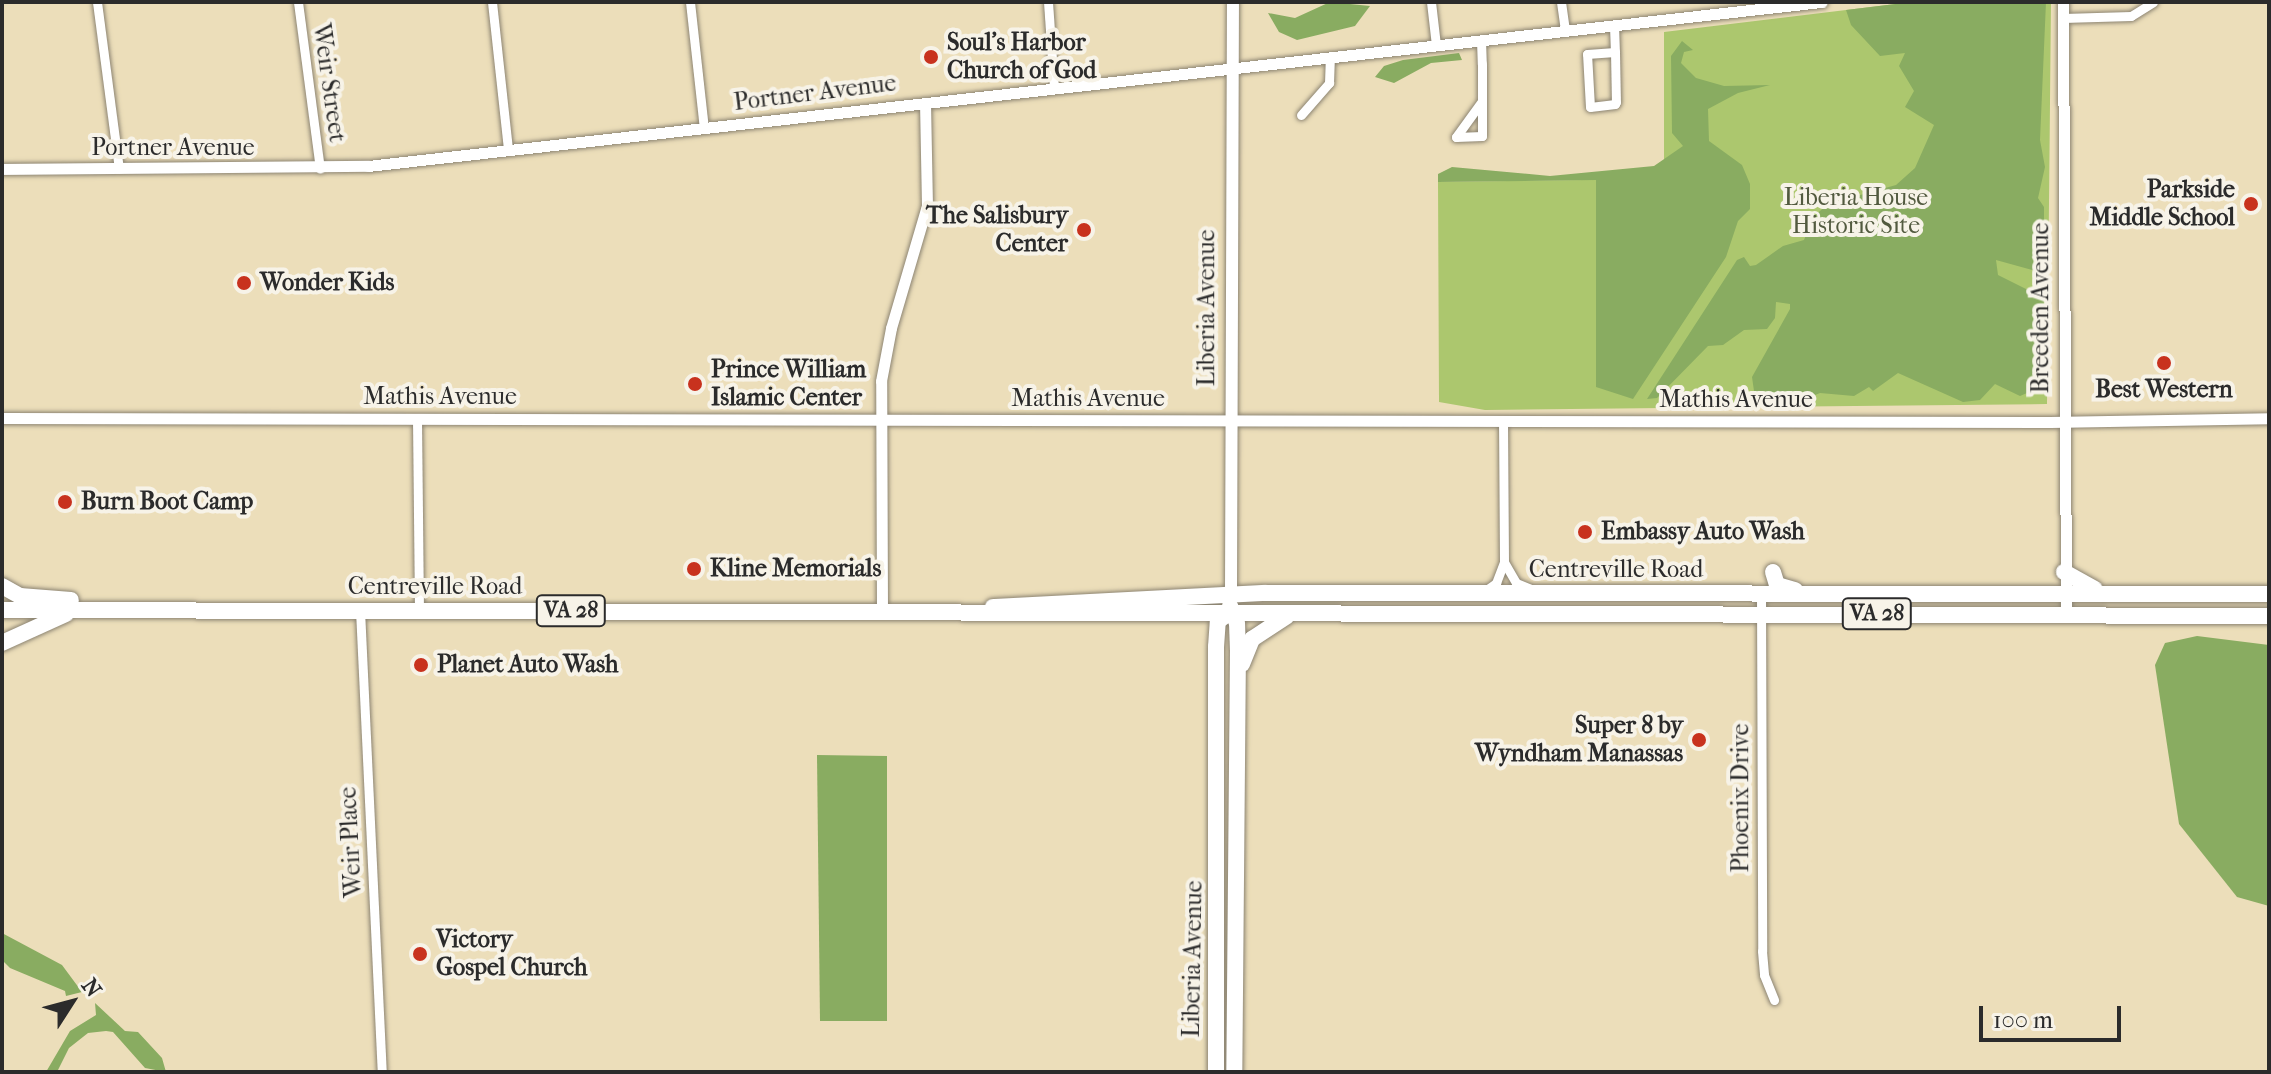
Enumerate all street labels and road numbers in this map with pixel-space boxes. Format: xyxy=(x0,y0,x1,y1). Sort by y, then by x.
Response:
street label: Weir Street xyxy=(306,22,352,144)
street label: Portner Avenue xyxy=(732,69,898,117)
street label: Portner Avenue xyxy=(91,134,255,162)
street label: Breeden Avenue xyxy=(2027,223,2055,393)
street label: Liberia Avenue xyxy=(1193,230,1221,386)
street label: Mathis Avenue xyxy=(363,383,517,411)
street label: Mathis Avenue xyxy=(1011,385,1165,413)
street label: Mathis Avenue xyxy=(1659,386,1813,414)
street label: Centreville Road xyxy=(1529,556,1703,584)
street label: Centreville Road xyxy=(348,573,522,601)
road number: VA 28 xyxy=(535,593,607,629)
road number: VA 28 xyxy=(1841,596,1913,632)
street label: Phoenix Drive xyxy=(1727,723,1755,873)
street label: Weir Place xyxy=(334,786,368,898)
street label: Liberia Avenue xyxy=(1177,880,1209,1038)

